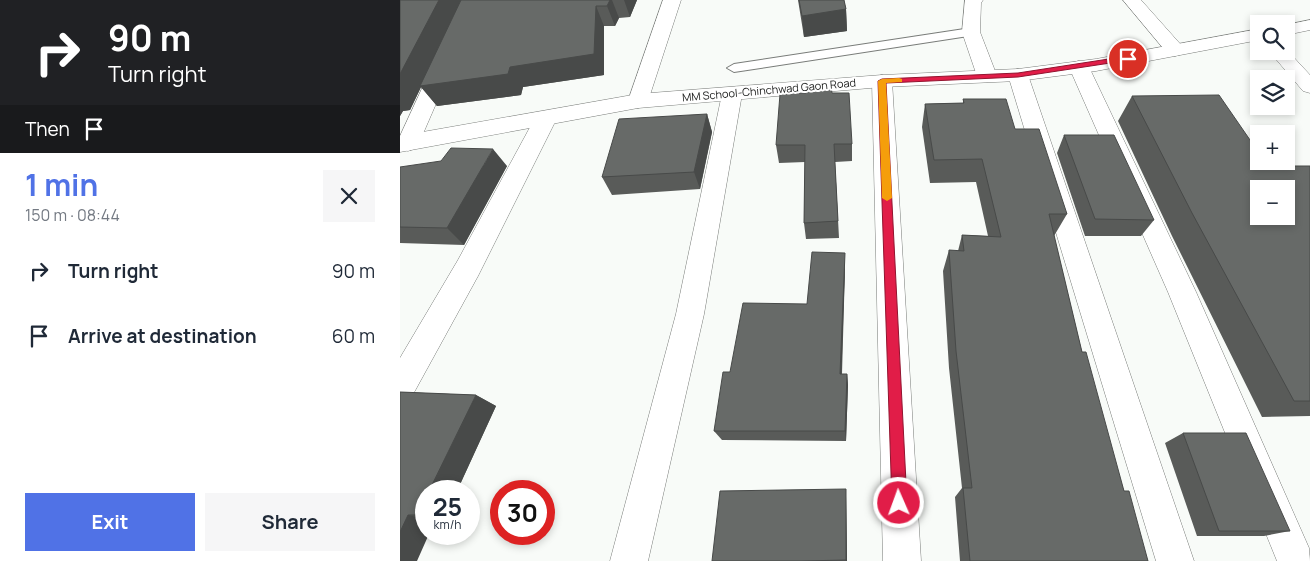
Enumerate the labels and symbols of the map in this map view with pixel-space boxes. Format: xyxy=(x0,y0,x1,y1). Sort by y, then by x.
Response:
pin xyxy=(1107,38,1149,80)
street label: MM School-Chinchwad Gaon Road xyxy=(681,74,857,105)
position arrow xyxy=(872,476,924,528)
speed limit sign: 30 xyxy=(490,480,555,545)

